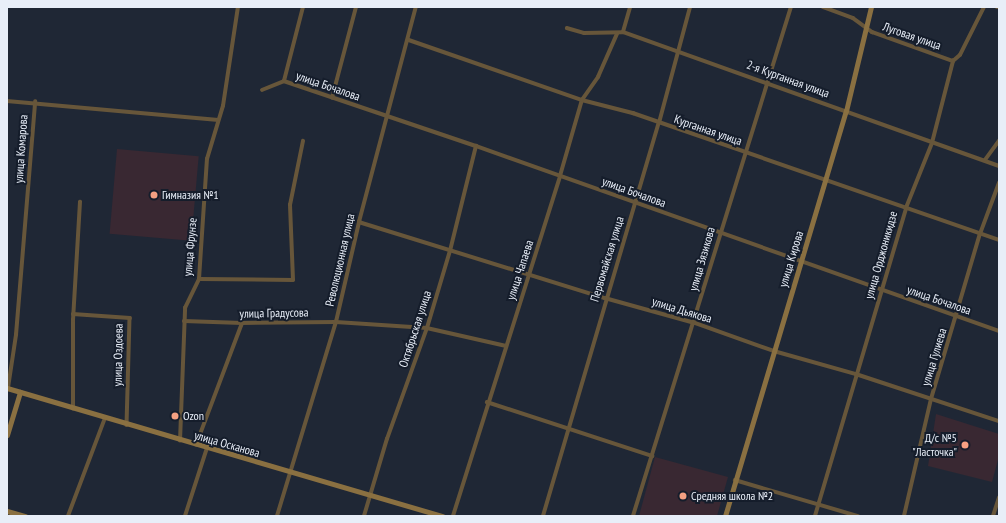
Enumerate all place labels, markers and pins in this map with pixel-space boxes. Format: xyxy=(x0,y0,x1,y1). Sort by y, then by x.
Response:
place label: Гимназия №1 xyxy=(162,188,219,202)
marker: Гимназия №1 xyxy=(149,190,159,200)
place label: Ozon xyxy=(183,409,204,423)
marker: Ozon xyxy=(170,411,180,421)
place label: Д/с №5 "Ласточка" xyxy=(912,431,957,459)
marker: Д/с №5 "Ласточка" xyxy=(960,440,970,450)
place label: Средняя школа №2 xyxy=(691,489,773,503)
marker: Средняя школа №2 xyxy=(678,491,688,501)

